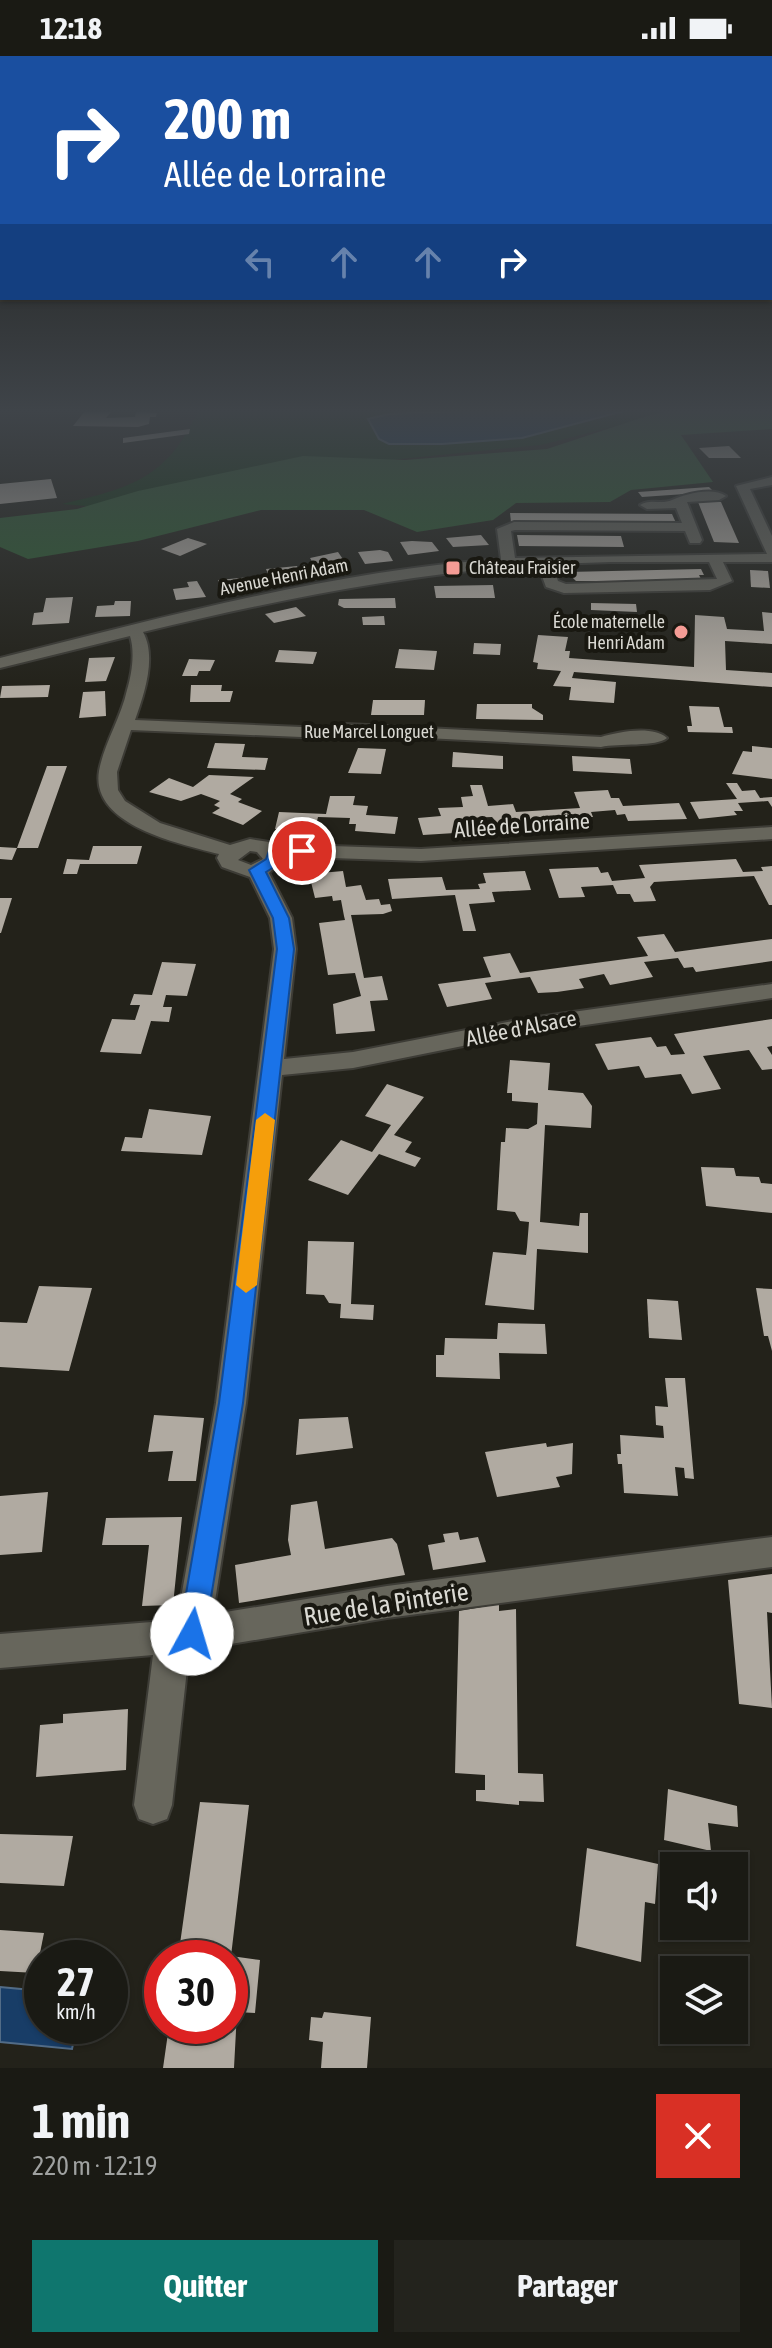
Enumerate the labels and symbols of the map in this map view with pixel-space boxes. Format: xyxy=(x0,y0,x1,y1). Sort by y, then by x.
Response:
street label: Avenue Henri Adam xyxy=(218,554,350,599)
place label: Château Fraisier xyxy=(469,557,576,578)
marker: Château Fraisier xyxy=(444,559,462,577)
place label: École maternelle Henri Adam xyxy=(553,611,665,653)
marker: École maternelle Henri Adam xyxy=(672,623,690,641)
street label: Rue Marcel Longuet xyxy=(304,721,434,742)
street label: Allée de Lorraine xyxy=(453,807,591,843)
pin xyxy=(268,817,336,885)
street label: Allée d'Alsace xyxy=(464,1005,578,1051)
street label: Rue de la Pinterie xyxy=(301,1576,471,1632)
position arrow xyxy=(150,1592,234,1676)
speed limit sign: 30 xyxy=(144,1940,248,2044)

